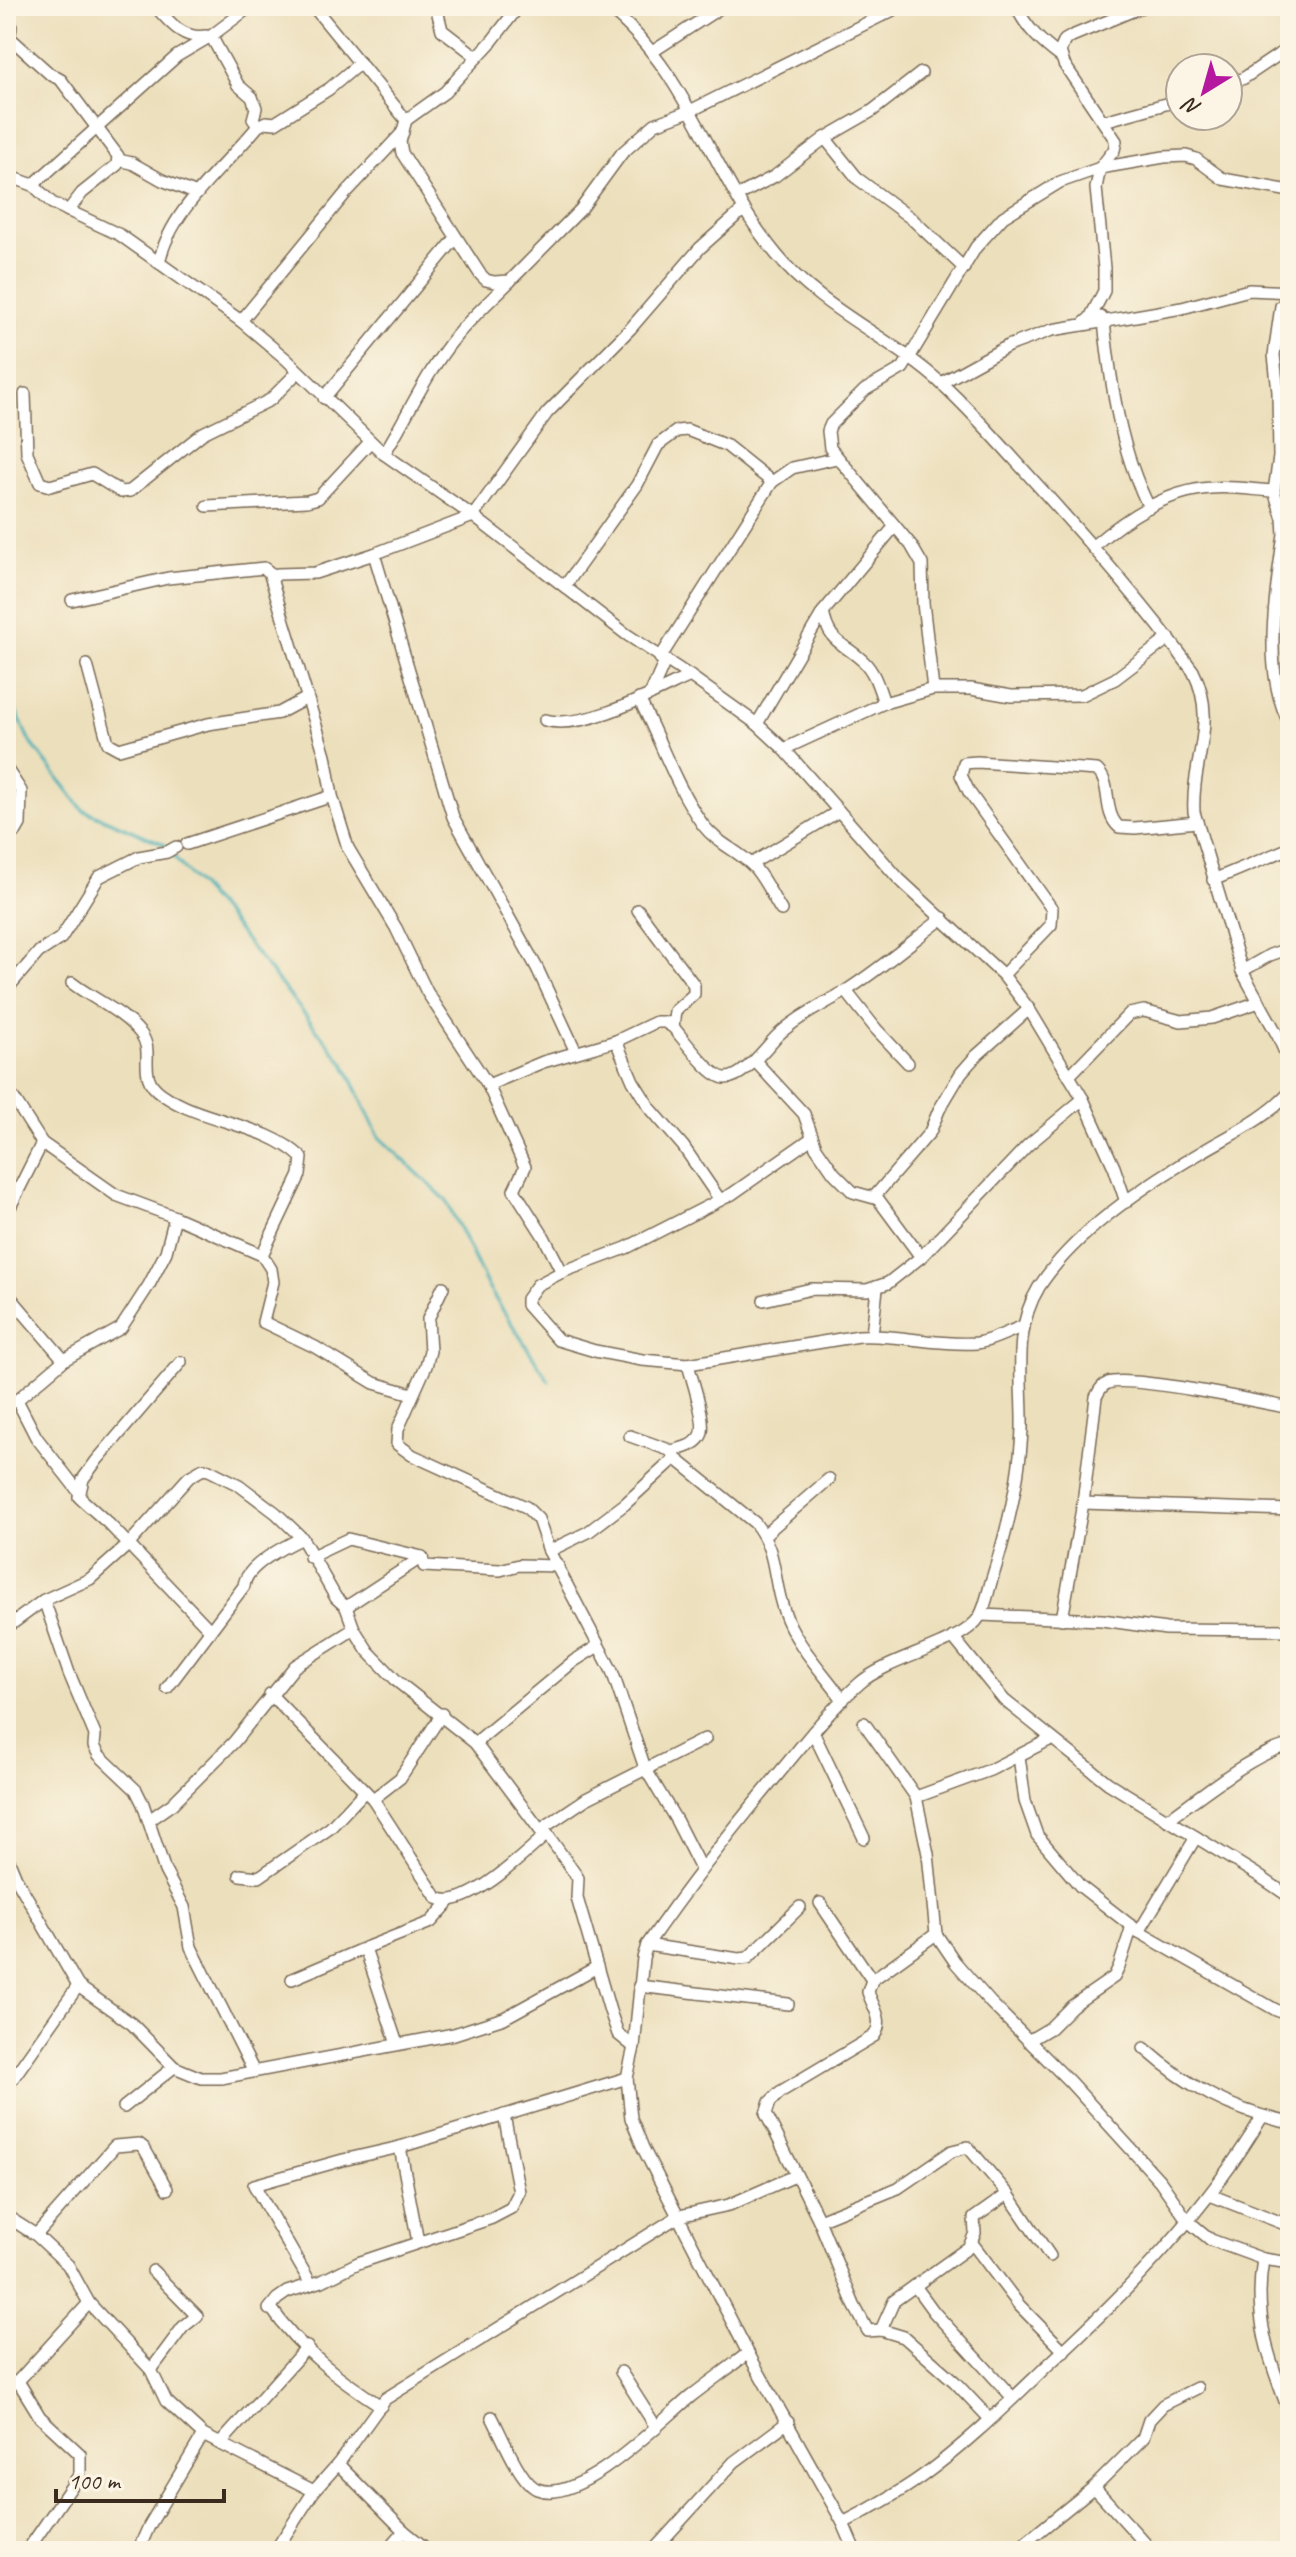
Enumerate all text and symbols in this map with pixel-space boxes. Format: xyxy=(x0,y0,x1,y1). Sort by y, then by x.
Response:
north arrow xyxy=(1164,52,1244,132)
text: N xyxy=(1176,90,1206,122)
scale bar xyxy=(56,2453,224,2503)
text: 100 m xyxy=(68,2466,122,2496)

